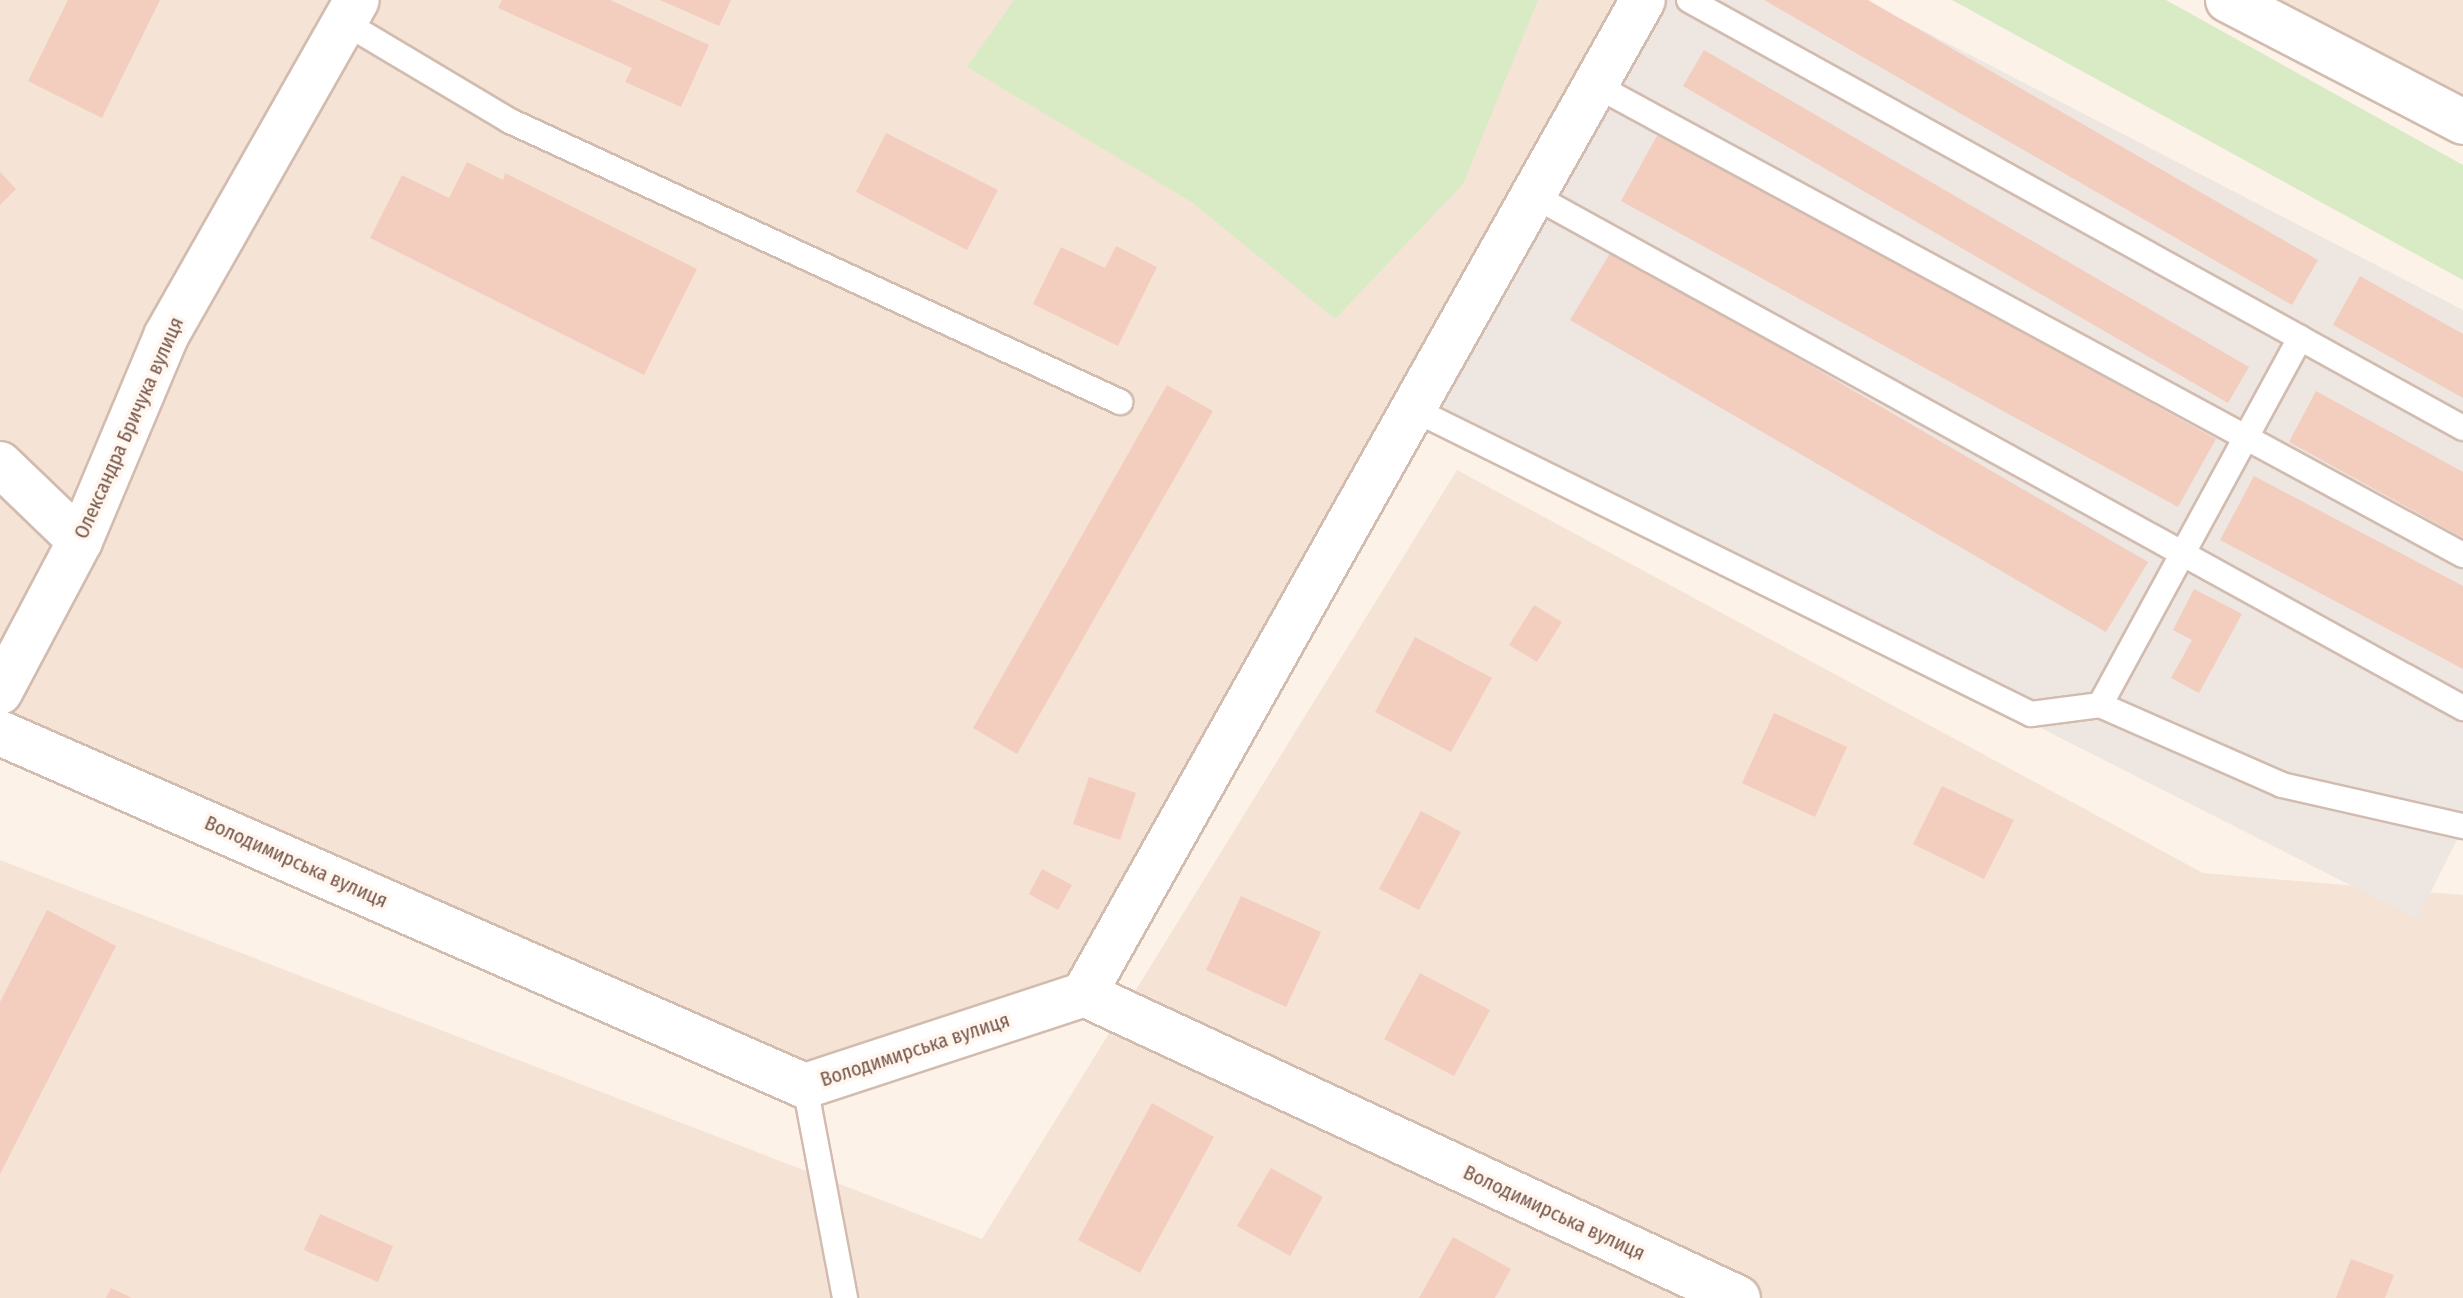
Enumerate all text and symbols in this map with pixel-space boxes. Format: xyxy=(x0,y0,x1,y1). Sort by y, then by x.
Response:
street label: Олександра Бричука вулиця xyxy=(69,314,189,542)
street label: Володимирська вулиця xyxy=(201,811,391,913)
street label: Володимирська вулиця xyxy=(817,1008,1013,1092)
street label: Володимирська вулиця xyxy=(1459,1160,1649,1266)

